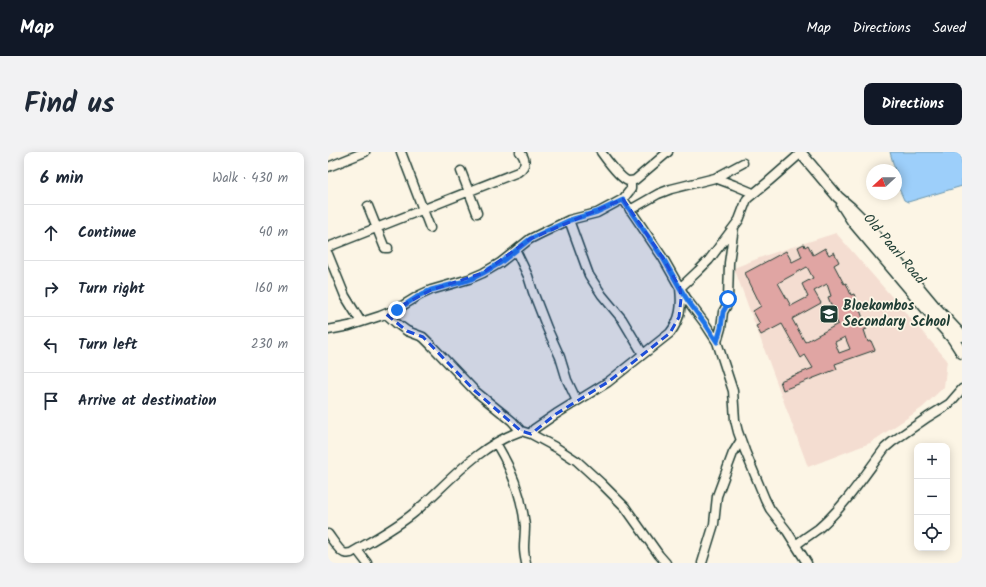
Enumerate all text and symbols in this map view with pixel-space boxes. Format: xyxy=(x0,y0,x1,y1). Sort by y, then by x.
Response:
text: Map xyxy=(20,13,54,43)
text: Map xyxy=(806,17,831,39)
text: Directions xyxy=(853,17,911,39)
text: Saved xyxy=(933,17,966,39)
text: Find us xyxy=(24,82,115,127)
button: Directions xyxy=(864,83,962,125)
north arrow xyxy=(866,164,902,200)
text: 6 min xyxy=(40,165,84,192)
text: Walk · 430 m xyxy=(212,168,288,189)
street label: Old Paarl Road xyxy=(858,209,931,290)
text: Continue xyxy=(78,221,136,245)
icon: ahead xyxy=(40,222,62,244)
text: 40 m xyxy=(259,222,288,243)
text: Turn right xyxy=(78,277,145,301)
icon: right xyxy=(40,278,62,300)
text: 160 m xyxy=(255,278,288,299)
route start xyxy=(719,290,737,308)
place label: Bloekombos Secondary School xyxy=(843,295,950,333)
route end xyxy=(388,301,406,319)
school or university icon: Bloekombos Secondary School xyxy=(818,303,840,325)
text: Turn left xyxy=(78,333,138,357)
icon: left xyxy=(40,334,62,356)
text: 230 m xyxy=(251,334,288,355)
text: Arrive at destination xyxy=(78,389,217,413)
icon: arrive xyxy=(40,390,62,412)
map controls xyxy=(914,443,950,551)
button: + xyxy=(914,443,950,479)
button: − xyxy=(914,479,950,515)
button: locate xyxy=(914,515,950,551)

